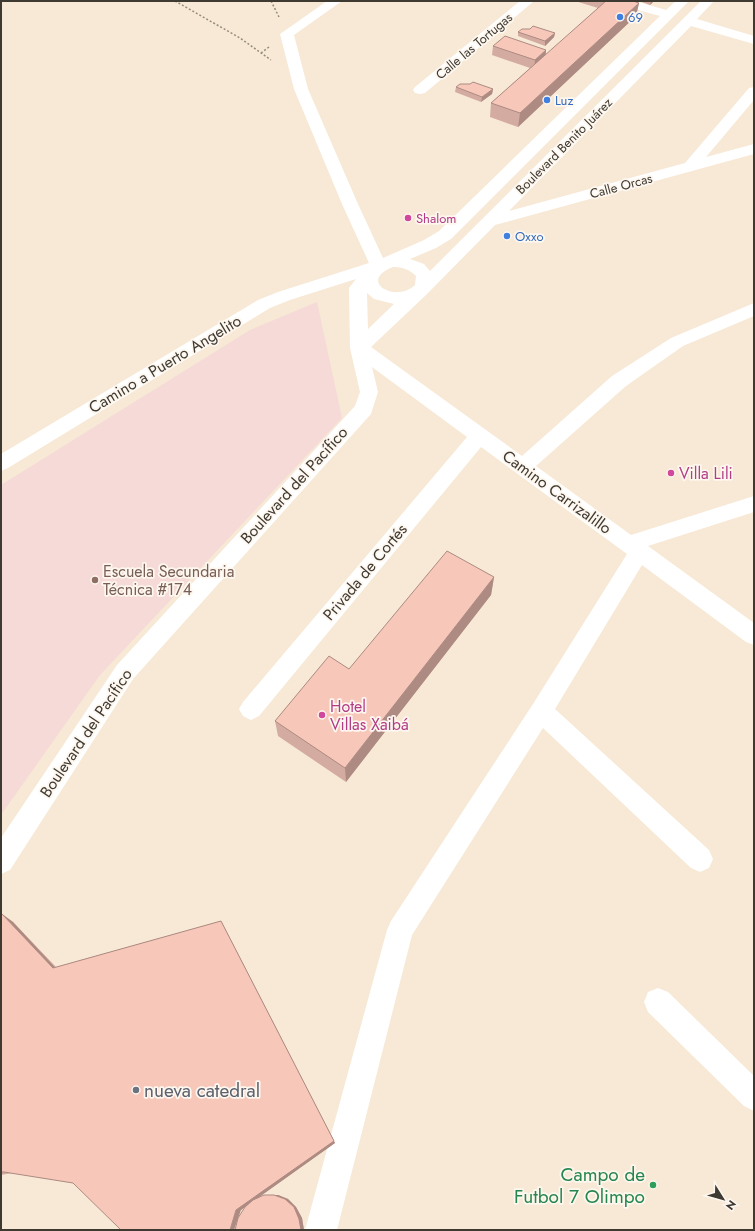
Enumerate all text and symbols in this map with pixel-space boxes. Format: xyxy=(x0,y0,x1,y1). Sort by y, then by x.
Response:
street label: Calle las Tortugas xyxy=(431,8,517,84)
place label: 69 xyxy=(628,8,643,27)
marker: 69 xyxy=(615,12,625,22)
place label: Luz xyxy=(555,91,573,110)
street label: Boulevard Benito Juárez xyxy=(511,93,617,199)
marker: Luz xyxy=(542,95,552,105)
street label: Calle Orcas xyxy=(588,169,654,203)
place label: Shalom xyxy=(416,209,456,228)
marker: Shalom xyxy=(403,213,413,223)
place label: Oxxo xyxy=(515,227,543,246)
marker: Oxxo xyxy=(502,231,512,241)
street label: Camino a Puerto Angelito xyxy=(84,309,246,419)
street label: Boulevard del Pacífico xyxy=(235,421,353,549)
street label: Camino Carrizalillo xyxy=(498,444,617,540)
place label: Villa Lili xyxy=(679,462,733,485)
marker: Villa Lili xyxy=(666,468,676,478)
street label: Privada de Cortés xyxy=(318,519,412,625)
place label: Escuela Secundaria Técnica #174 xyxy=(103,560,234,601)
marker: Escuela Secundaria Técnica #174 xyxy=(90,575,100,585)
street label: Boulevard del Pacífico xyxy=(34,664,138,802)
place label: Hotel Villas Xaibá xyxy=(330,695,409,736)
marker: Hotel Villas Xaibá xyxy=(317,710,327,720)
place label: nueva catedral xyxy=(144,1077,260,1104)
marker: nueva catedral xyxy=(131,1085,141,1095)
place label: Campo de Futbol 7 Olimpo xyxy=(514,1161,645,1210)
north arrow xyxy=(703,1179,743,1219)
marker: Campo de Futbol 7 Olimpo xyxy=(648,1180,658,1190)
text: N xyxy=(722,1197,740,1213)

